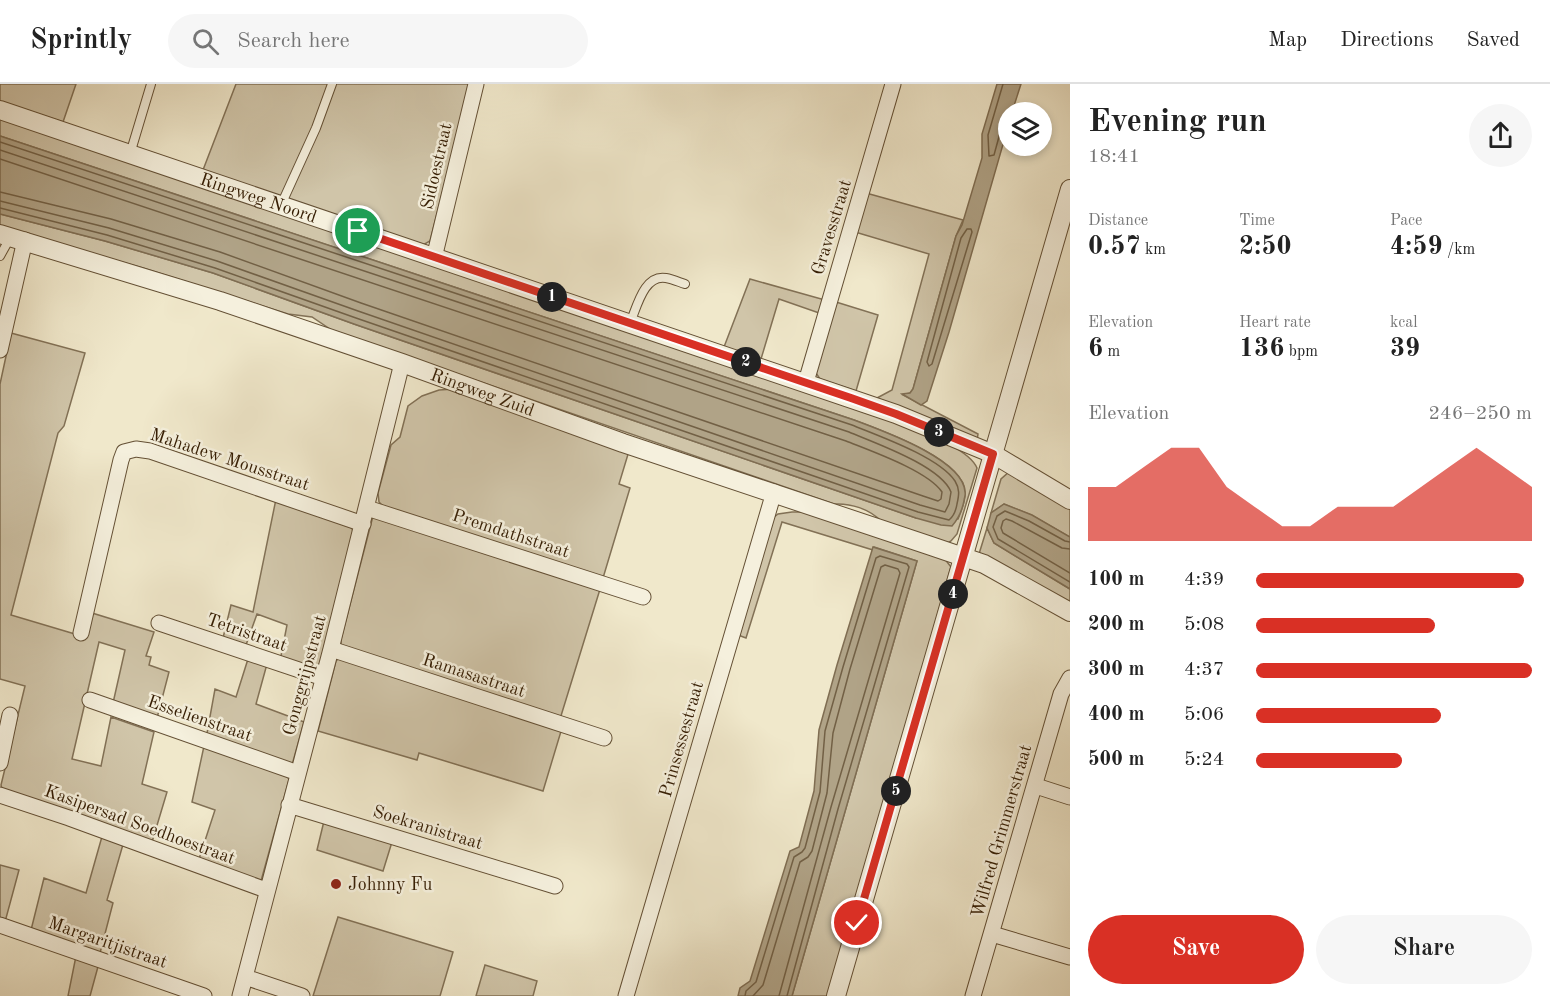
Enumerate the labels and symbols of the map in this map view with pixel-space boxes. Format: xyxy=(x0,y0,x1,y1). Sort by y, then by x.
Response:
street label: Sidoestraat xyxy=(418,121,456,211)
street label: Ringweg Noord xyxy=(198,171,319,227)
street label: Gravesstraat xyxy=(809,177,855,277)
pin xyxy=(332,205,383,256)
pin: 1 xyxy=(537,282,567,312)
pin: 2 xyxy=(731,347,761,377)
street label: Ringweg Zuid xyxy=(428,366,537,420)
pin: 3 xyxy=(924,417,954,447)
street label: Mahadew Mousstraat xyxy=(148,426,312,494)
street label: Premdathstraat xyxy=(450,507,572,561)
pin: 4 xyxy=(938,579,968,609)
street label: Tetristraat xyxy=(204,611,289,655)
street label: Gonggrijpstraat xyxy=(280,613,330,737)
street label: Ramasastraat xyxy=(420,651,527,701)
street label: Prinsessestraat xyxy=(657,679,707,799)
street label: Esselienstraat xyxy=(145,693,254,745)
street label: Wilfred Grimmerstraat xyxy=(969,743,1035,920)
pin: 5 xyxy=(881,776,911,806)
street label: Kasipersad Soedhoestraat xyxy=(42,782,237,868)
street label: Soekranistraat xyxy=(370,803,485,853)
place label: Johnny Fu xyxy=(348,876,433,894)
marker: Johnny Fu xyxy=(329,877,343,891)
pin xyxy=(831,897,882,948)
street label: Margaritjistraat xyxy=(46,914,170,972)

